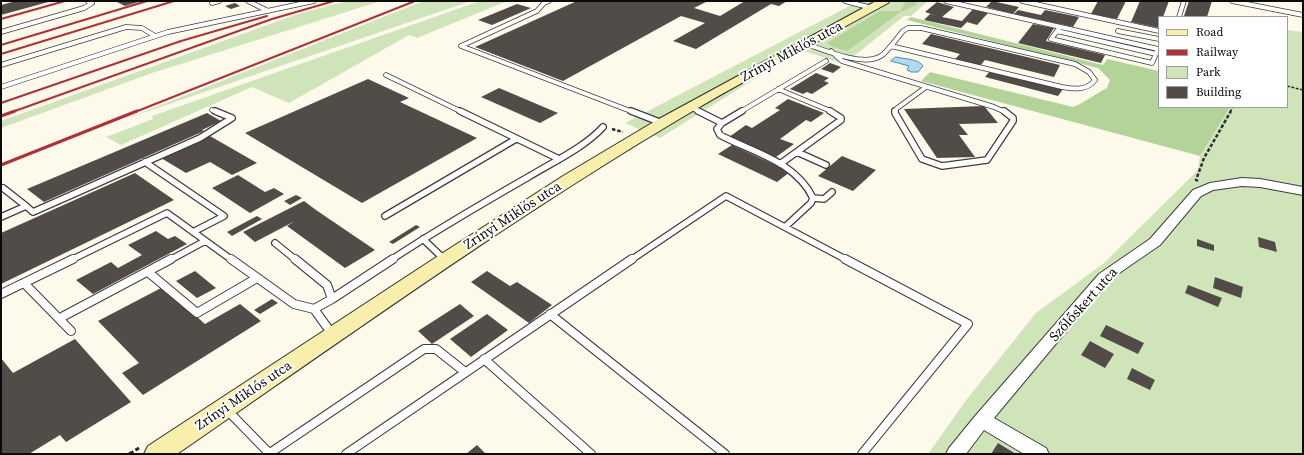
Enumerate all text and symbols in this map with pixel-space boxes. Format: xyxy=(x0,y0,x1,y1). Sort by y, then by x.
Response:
legend xyxy=(1158,16,1288,108)
street label: Zrínyi Miklós utca xyxy=(738,18,846,86)
text: Road xyxy=(1196,24,1223,40)
text: Railway xyxy=(1196,44,1238,60)
text: Park xyxy=(1196,64,1221,80)
text: Building xyxy=(1196,84,1241,100)
street label: Zrínyi Miklós utca xyxy=(461,178,565,254)
street label: Szőlőskert utca xyxy=(1046,264,1122,346)
street label: Zrínyi Miklós utca xyxy=(193,357,295,435)

